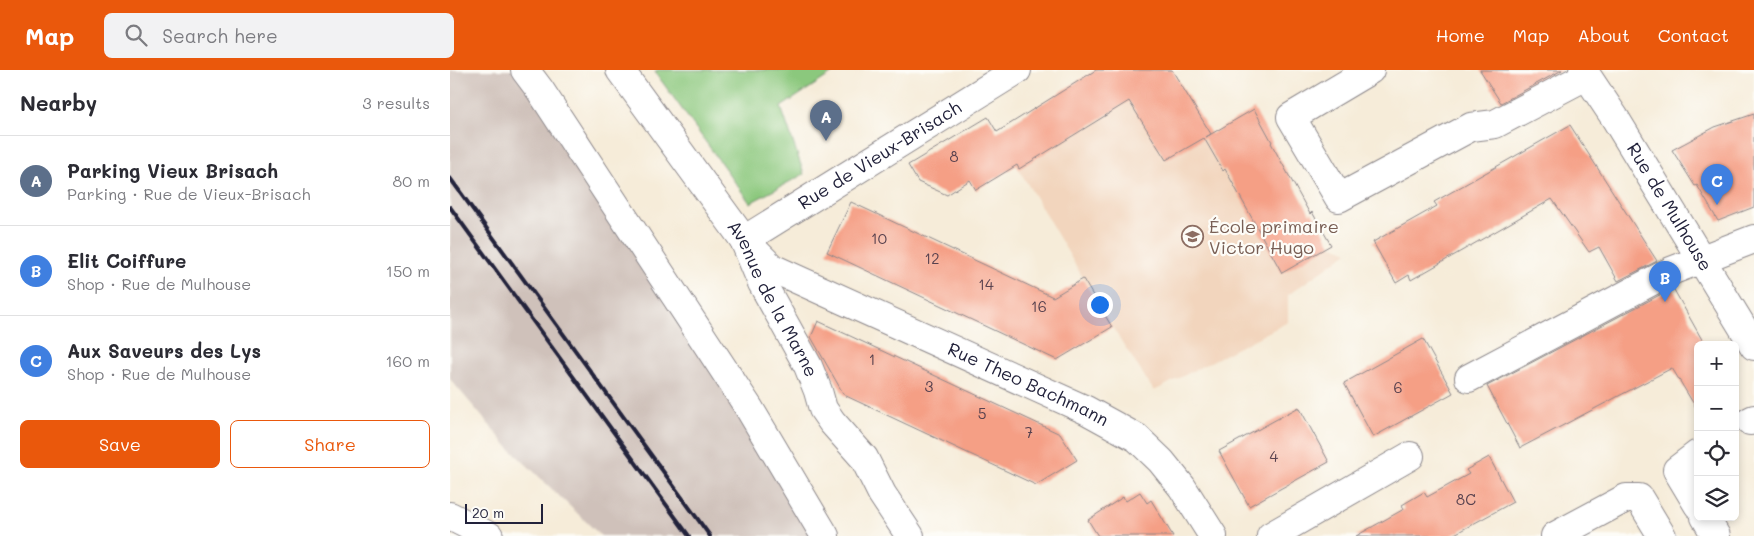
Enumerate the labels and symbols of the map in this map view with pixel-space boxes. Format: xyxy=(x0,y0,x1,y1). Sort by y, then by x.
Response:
street label: Rue de Vieux-Brisach xyxy=(793,95,965,214)
pin: A xyxy=(810,100,842,141)
street label: Rue de Mulhouse xyxy=(1622,138,1718,275)
house number: 8 xyxy=(949,146,959,166)
pin: C xyxy=(1701,164,1733,205)
place label: École primaire Victor Hugo xyxy=(1209,214,1339,259)
street label: Avenue de la Marne xyxy=(723,215,824,380)
school or university icon: École primaire Victor Hugo xyxy=(1181,225,1205,249)
house number: 10 xyxy=(871,228,887,248)
house number: 12 xyxy=(924,248,940,268)
pin: B xyxy=(1649,261,1681,302)
house number: 14 xyxy=(978,274,994,294)
your location xyxy=(1087,292,1113,318)
house number: 16 xyxy=(1031,296,1047,316)
street label: Rue Theo Bachmann xyxy=(944,336,1113,431)
house number: 1 xyxy=(869,349,875,369)
house number: 3 xyxy=(925,376,934,396)
house number: 6 xyxy=(1393,377,1403,397)
house number: 5 xyxy=(978,403,986,423)
house number: 7 xyxy=(1025,422,1033,442)
house number: 4 xyxy=(1270,446,1279,466)
house number: 8C xyxy=(1456,489,1476,509)
scale bar xyxy=(465,501,542,524)

